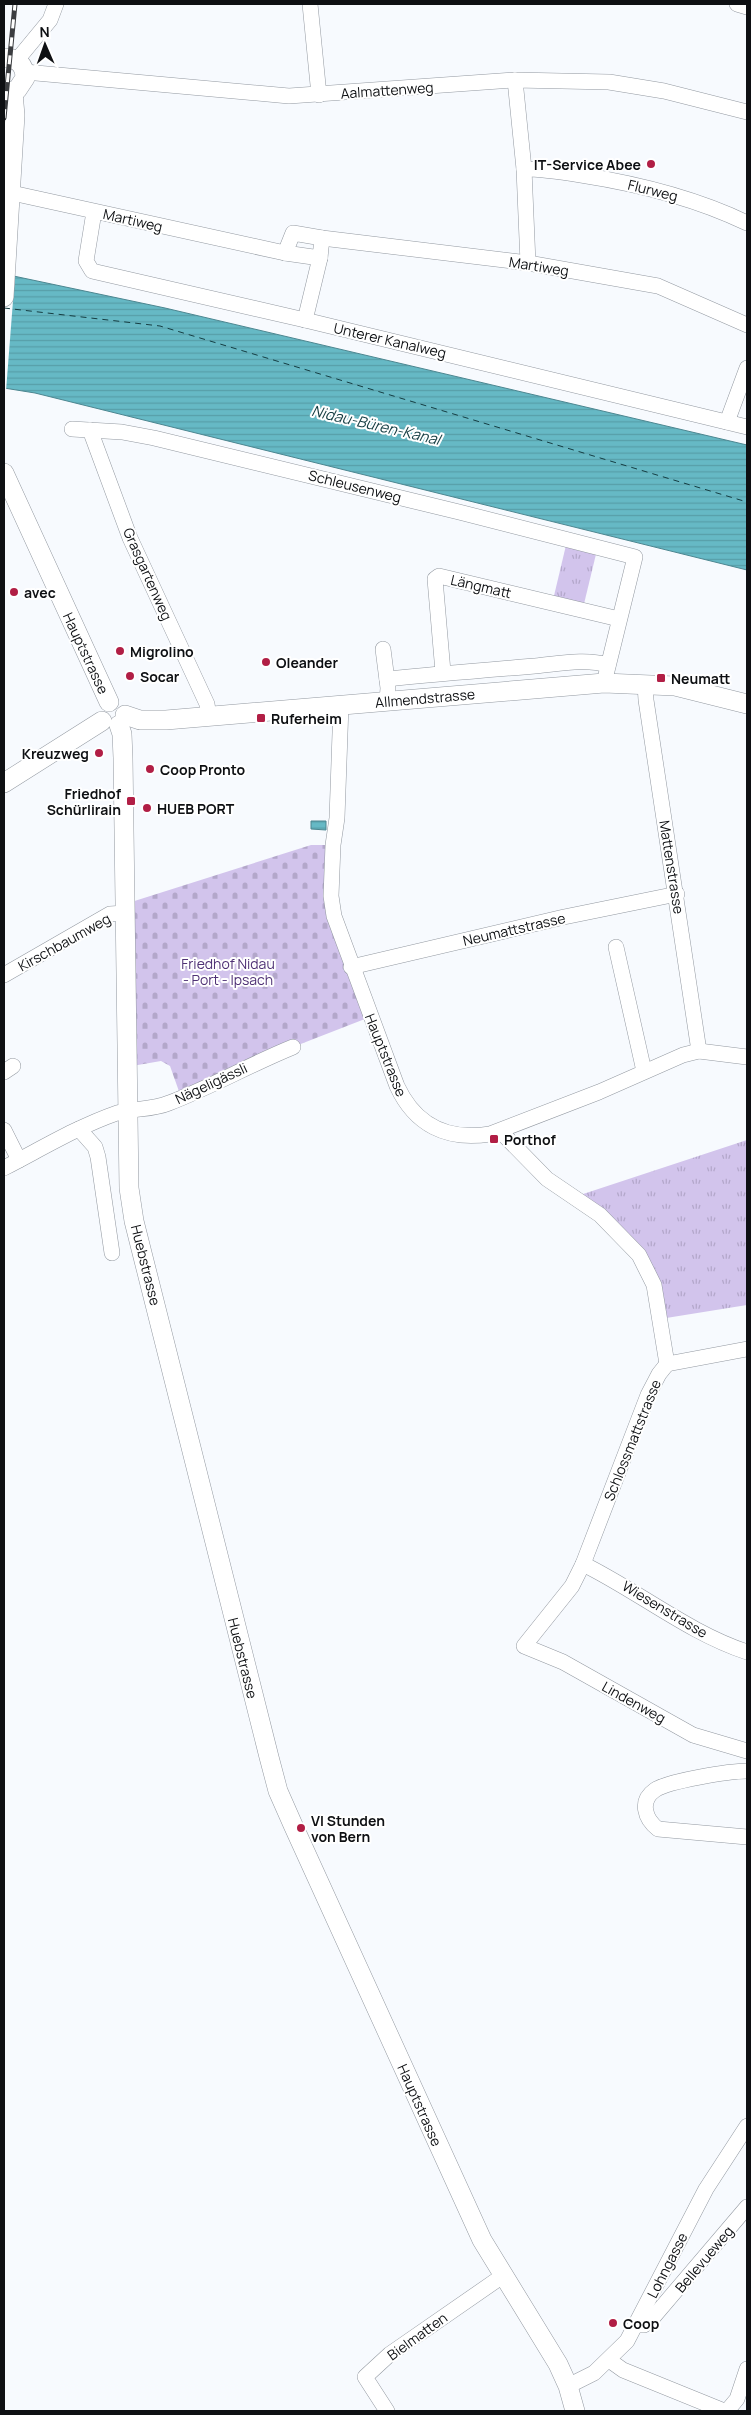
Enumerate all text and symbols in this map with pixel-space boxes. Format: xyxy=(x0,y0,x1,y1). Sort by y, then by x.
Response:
north arrow xyxy=(20,20,70,70)
text: N xyxy=(39,22,50,41)
street label: Aalmattenweg xyxy=(340,77,434,103)
place label: IT-Service Abee xyxy=(534,155,641,174)
marker: IT-Service Abee xyxy=(645,158,657,170)
street label: Flurweg xyxy=(626,175,680,205)
street label: Martiweg xyxy=(101,204,165,236)
street label: Martiweg xyxy=(508,252,570,280)
street label: Unterer Kanalweg xyxy=(332,318,448,362)
water label: Nidau-Büren-Kanal xyxy=(310,400,445,451)
street label: Schleusenweg xyxy=(307,465,403,507)
street label: Grasgartenweg xyxy=(119,525,177,623)
street label: Längmatt xyxy=(449,570,513,602)
place label: avec xyxy=(24,583,56,602)
marker: avec xyxy=(8,586,20,598)
street label: Hauptstrasse xyxy=(59,609,113,697)
place label: Migrolino xyxy=(130,642,194,661)
marker: Migrolino xyxy=(114,645,126,657)
place label: Oleander xyxy=(276,653,338,672)
marker: Oleander xyxy=(260,656,272,668)
place label: Socar xyxy=(140,667,180,686)
place label: Neumatt xyxy=(671,669,730,688)
marker: Socar xyxy=(124,670,136,682)
marker: Neumatt xyxy=(655,672,667,684)
street label: Allmendstrasse xyxy=(374,684,476,712)
place label: Ruferheim xyxy=(271,709,342,728)
marker: Ruferheim xyxy=(255,712,267,724)
place label: Kreuzweg xyxy=(22,744,89,763)
marker: Kreuzweg xyxy=(93,747,105,759)
place label: Coop Pronto xyxy=(160,760,246,779)
marker: Coop Pronto xyxy=(144,763,156,775)
place label: Friedhof Schürlirain xyxy=(47,784,122,819)
marker: Friedhof Schürlirain xyxy=(125,795,137,807)
place label: HUEB PORT xyxy=(157,799,235,818)
marker: HUEB PORT xyxy=(141,802,153,814)
street label: Mattenstrasse xyxy=(655,819,689,915)
street label: Neumattstrasse xyxy=(461,908,567,950)
street label: Kirschbaumweg xyxy=(14,909,114,975)
park label: Friedhof Nidau - Port - Ipsach xyxy=(181,954,275,989)
street label: Hauptstrasse xyxy=(361,1011,411,1099)
street label: Nägeligässli xyxy=(172,1058,250,1108)
place label: Porthof xyxy=(504,1130,557,1149)
marker: Porthof xyxy=(488,1133,500,1145)
street label: Huebstrasse xyxy=(127,1223,165,1307)
street label: Schlossmattstrasse xyxy=(599,1377,665,1503)
street label: Wiesenstrasse xyxy=(619,1576,711,1642)
street label: Huebstrasse xyxy=(224,1616,262,1700)
street label: Lindenweg xyxy=(599,1677,669,1727)
place label: VI Stunden von Bern xyxy=(311,1811,385,1846)
marker: VI Stunden von Bern xyxy=(295,1822,307,1834)
street label: Hauptstrasse xyxy=(393,2061,447,2149)
street label: Bellevueweg xyxy=(671,2222,737,2296)
street label: Lohngasse xyxy=(642,2229,692,2301)
street label: Bielmatten xyxy=(383,2308,451,2364)
place label: Coop xyxy=(623,2314,660,2333)
marker: Coop xyxy=(607,2317,619,2329)

